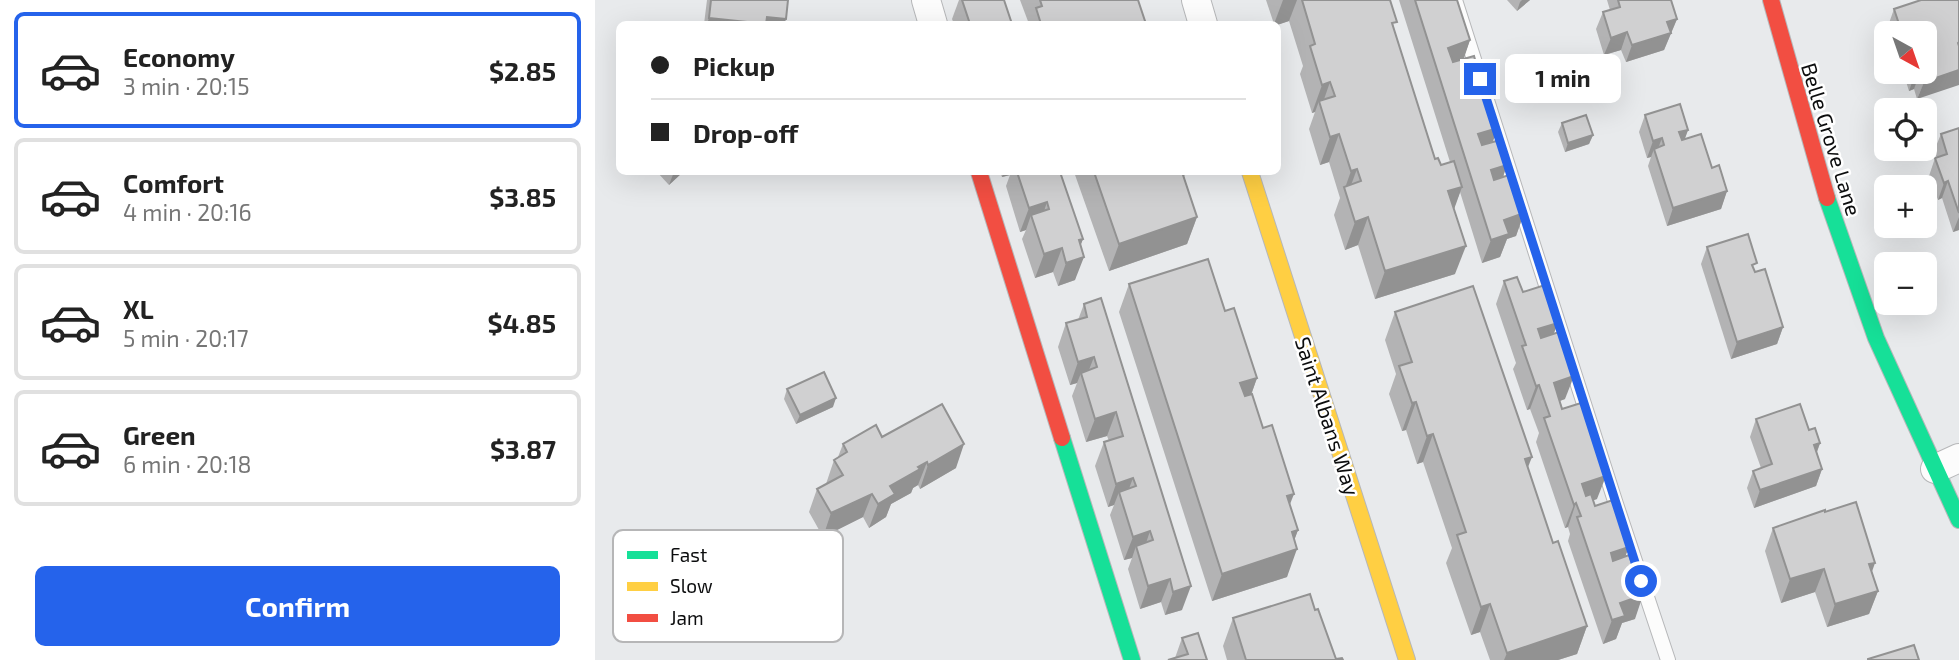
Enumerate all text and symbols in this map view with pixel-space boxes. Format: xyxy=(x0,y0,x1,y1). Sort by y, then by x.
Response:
north arrow xyxy=(1874,21,1937,84)
map controls xyxy=(1874,21,1937,315)
icon: car xyxy=(39,39,102,102)
text: Economy xyxy=(123,41,235,72)
text: Pickup xyxy=(693,50,775,81)
text: $2.85 xyxy=(489,55,556,86)
callout: 1 min xyxy=(1505,55,1620,104)
street label: Belle Grove Lane xyxy=(1797,59,1867,219)
route end xyxy=(1464,63,1496,95)
text: 1 min xyxy=(1535,64,1591,92)
text: 3 min · 20:15 xyxy=(123,72,250,100)
button: locate xyxy=(1874,98,1937,161)
text: Drop-off xyxy=(693,117,798,148)
icon: car xyxy=(39,165,102,228)
text: Comfort xyxy=(123,167,224,198)
button: + xyxy=(1874,175,1937,238)
text: $3.85 xyxy=(489,181,556,212)
text: 4 min · 20:16 xyxy=(123,198,252,226)
button: − xyxy=(1874,252,1937,315)
icon: car xyxy=(39,291,102,354)
text: XL xyxy=(123,293,154,324)
text: $4.85 xyxy=(487,307,556,338)
text: 5 min · 20:17 xyxy=(123,324,249,352)
street label: Saint Albans Way xyxy=(1291,334,1365,498)
icon: car xyxy=(39,417,102,480)
text: Green xyxy=(123,419,196,450)
text: $3.87 xyxy=(490,433,556,464)
text: 6 min · 20:18 xyxy=(123,450,252,478)
legend xyxy=(613,530,843,642)
text: Fast xyxy=(670,543,707,566)
route start xyxy=(1625,565,1657,597)
button: Confirm xyxy=(35,566,560,646)
text: Slow xyxy=(670,574,713,597)
text: Jam xyxy=(670,606,704,629)

